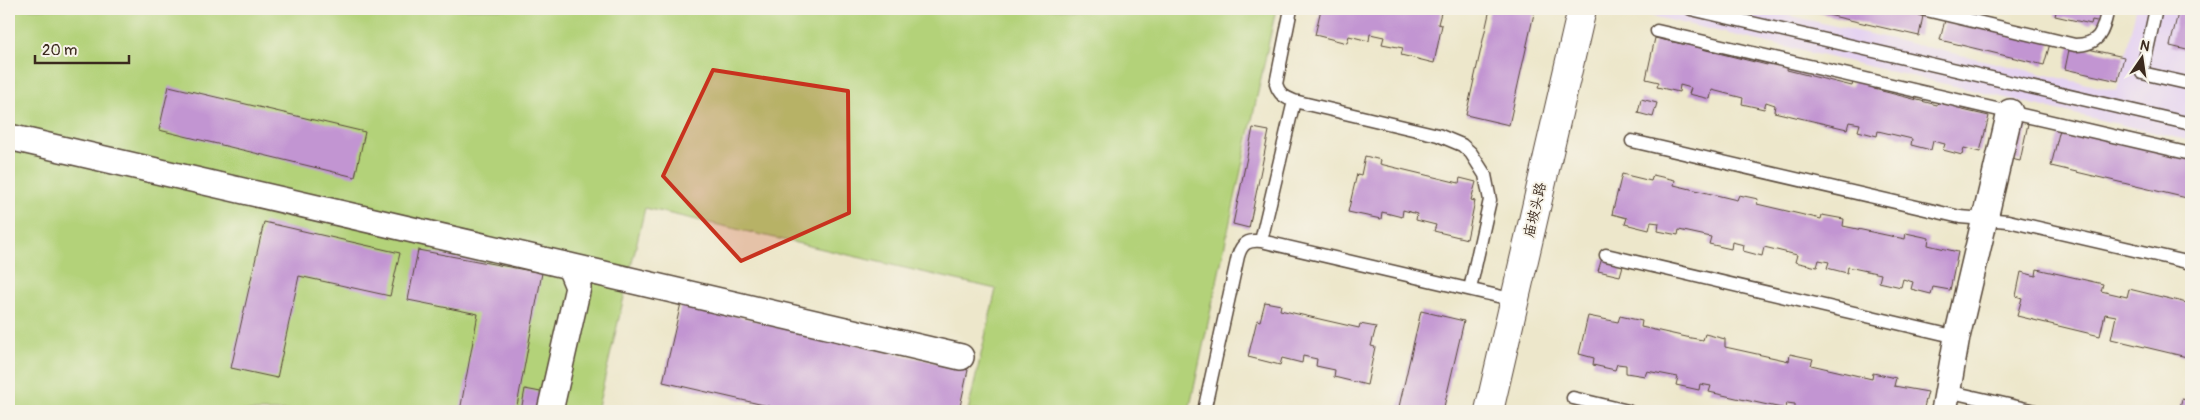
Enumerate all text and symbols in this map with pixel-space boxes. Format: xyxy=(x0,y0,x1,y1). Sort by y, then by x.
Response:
scale bar xyxy=(35,32,129,64)
north arrow xyxy=(2118,32,2168,82)
text: N xyxy=(2138,36,2151,55)
text: 20 m xyxy=(42,41,77,60)
street label: 庙坡头路 xyxy=(1520,181,1550,239)

